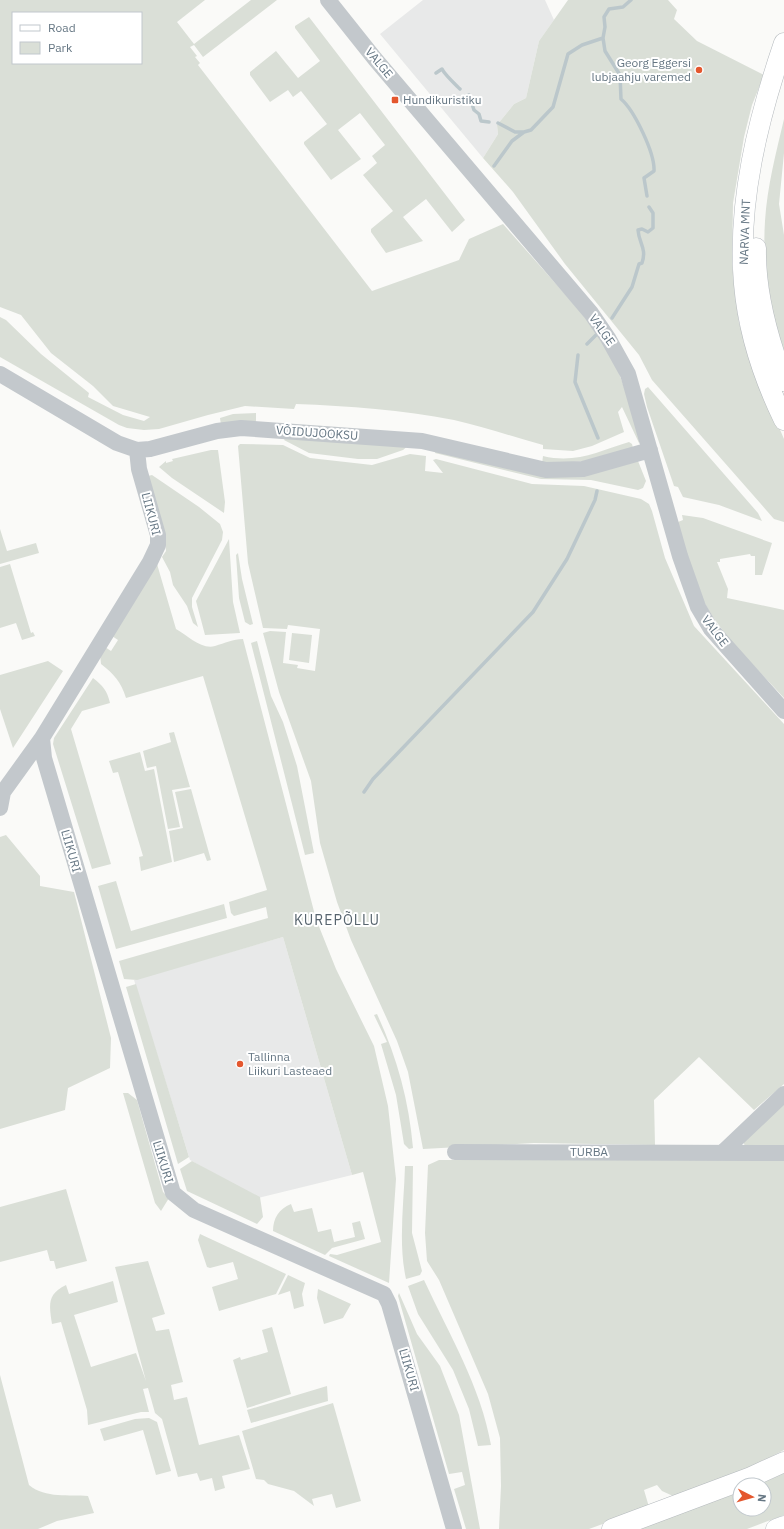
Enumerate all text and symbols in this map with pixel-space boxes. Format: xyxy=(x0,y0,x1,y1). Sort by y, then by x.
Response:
legend xyxy=(12,12,142,64)
text: Road xyxy=(48,20,76,35)
text: Park xyxy=(48,40,73,55)
street label: VALGE xyxy=(362,44,397,81)
place label: Georg Eggersi lubjaahju varemed xyxy=(592,55,691,84)
marker: Georg Eggersi lubjaahju varemed xyxy=(694,65,704,75)
place label: Hundikuristiku xyxy=(403,92,482,107)
marker: Hundikuristiku xyxy=(390,95,400,105)
street label: NARVA MNT xyxy=(736,199,753,265)
street label: VALGE xyxy=(586,311,619,349)
street label: VÕIDUJOOKSU xyxy=(275,422,359,443)
street label: LIIKURI xyxy=(139,491,164,537)
street label: VALGE xyxy=(699,612,732,649)
street label: LIIKURI xyxy=(58,828,85,874)
district label: KUREPÕLLU xyxy=(294,911,380,929)
place label: Tallinna Liikuri Lasteaed xyxy=(248,1049,332,1078)
marker: Tallinna Liikuri Lasteaed xyxy=(235,1059,245,1069)
street label: LIIKURI xyxy=(150,1139,177,1185)
street label: TURBA xyxy=(570,1144,608,1159)
street label: LIIKURI xyxy=(396,1347,423,1393)
north arrow xyxy=(732,1477,772,1517)
text: N xyxy=(755,1493,769,1503)

